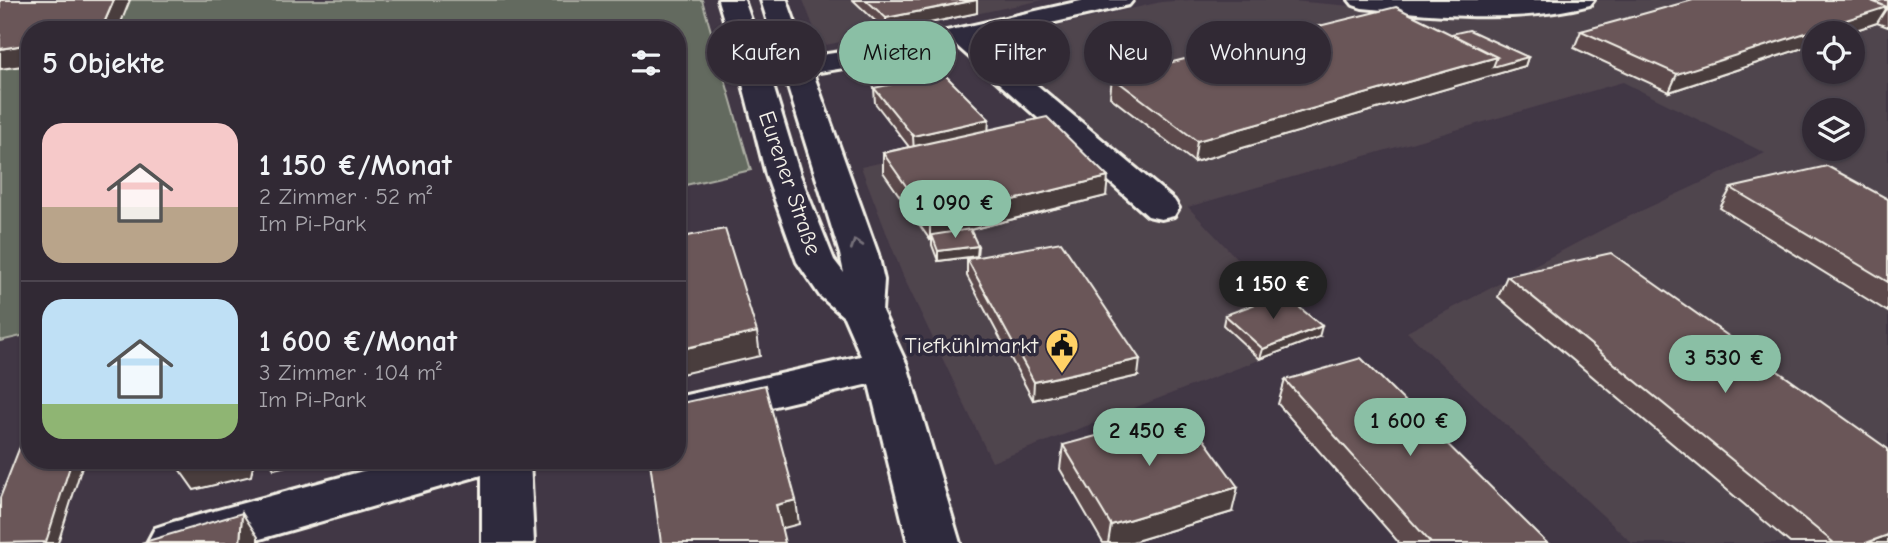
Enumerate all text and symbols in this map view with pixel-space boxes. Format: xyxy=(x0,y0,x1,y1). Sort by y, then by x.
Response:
chip: Kaufen xyxy=(707,21,825,84)
chip: Mieten xyxy=(839,21,956,84)
chip: Filter xyxy=(970,21,1070,84)
chip: Neu xyxy=(1084,21,1172,84)
chip: Wohnung xyxy=(1186,21,1331,84)
map controls xyxy=(1802,21,1865,161)
button: locate xyxy=(1802,21,1865,84)
icon: filters xyxy=(627,44,665,82)
text: 5 Objekte xyxy=(42,46,165,81)
button: layers xyxy=(1802,98,1865,161)
street label: Eurener Straße xyxy=(753,108,827,258)
text: 1 150 €/Monat xyxy=(259,148,452,183)
icon: home xyxy=(98,151,182,235)
pin: 1 090 € xyxy=(890,180,1020,240)
text: 2 Zimmer · 52 m² xyxy=(259,183,432,210)
text: 1 090 € xyxy=(915,189,995,216)
text: Im Pi-Park xyxy=(259,210,366,237)
one-way arrow xyxy=(849,238,864,250)
pin: 1 150 € xyxy=(1208,262,1338,321)
text: 1 150 € xyxy=(1235,270,1311,297)
text: 1 600 €/Monat xyxy=(259,324,457,359)
public building icon: Tiefkühlmarkt xyxy=(1043,326,1081,375)
icon: home xyxy=(98,327,182,411)
place label: Tiefkühlmarkt xyxy=(905,332,1039,359)
pin: 3 530 € xyxy=(1660,336,1790,395)
text: 3 530 € xyxy=(1685,344,1765,371)
text: 3 Zimmer · 104 m² xyxy=(259,359,442,386)
text: Im Pi-Park xyxy=(259,386,366,413)
pin: 1 600 € xyxy=(1345,398,1475,458)
text: 1 600 € xyxy=(1370,407,1450,434)
pin: 2 450 € xyxy=(1084,408,1214,468)
text: 2 450 € xyxy=(1109,417,1189,444)

